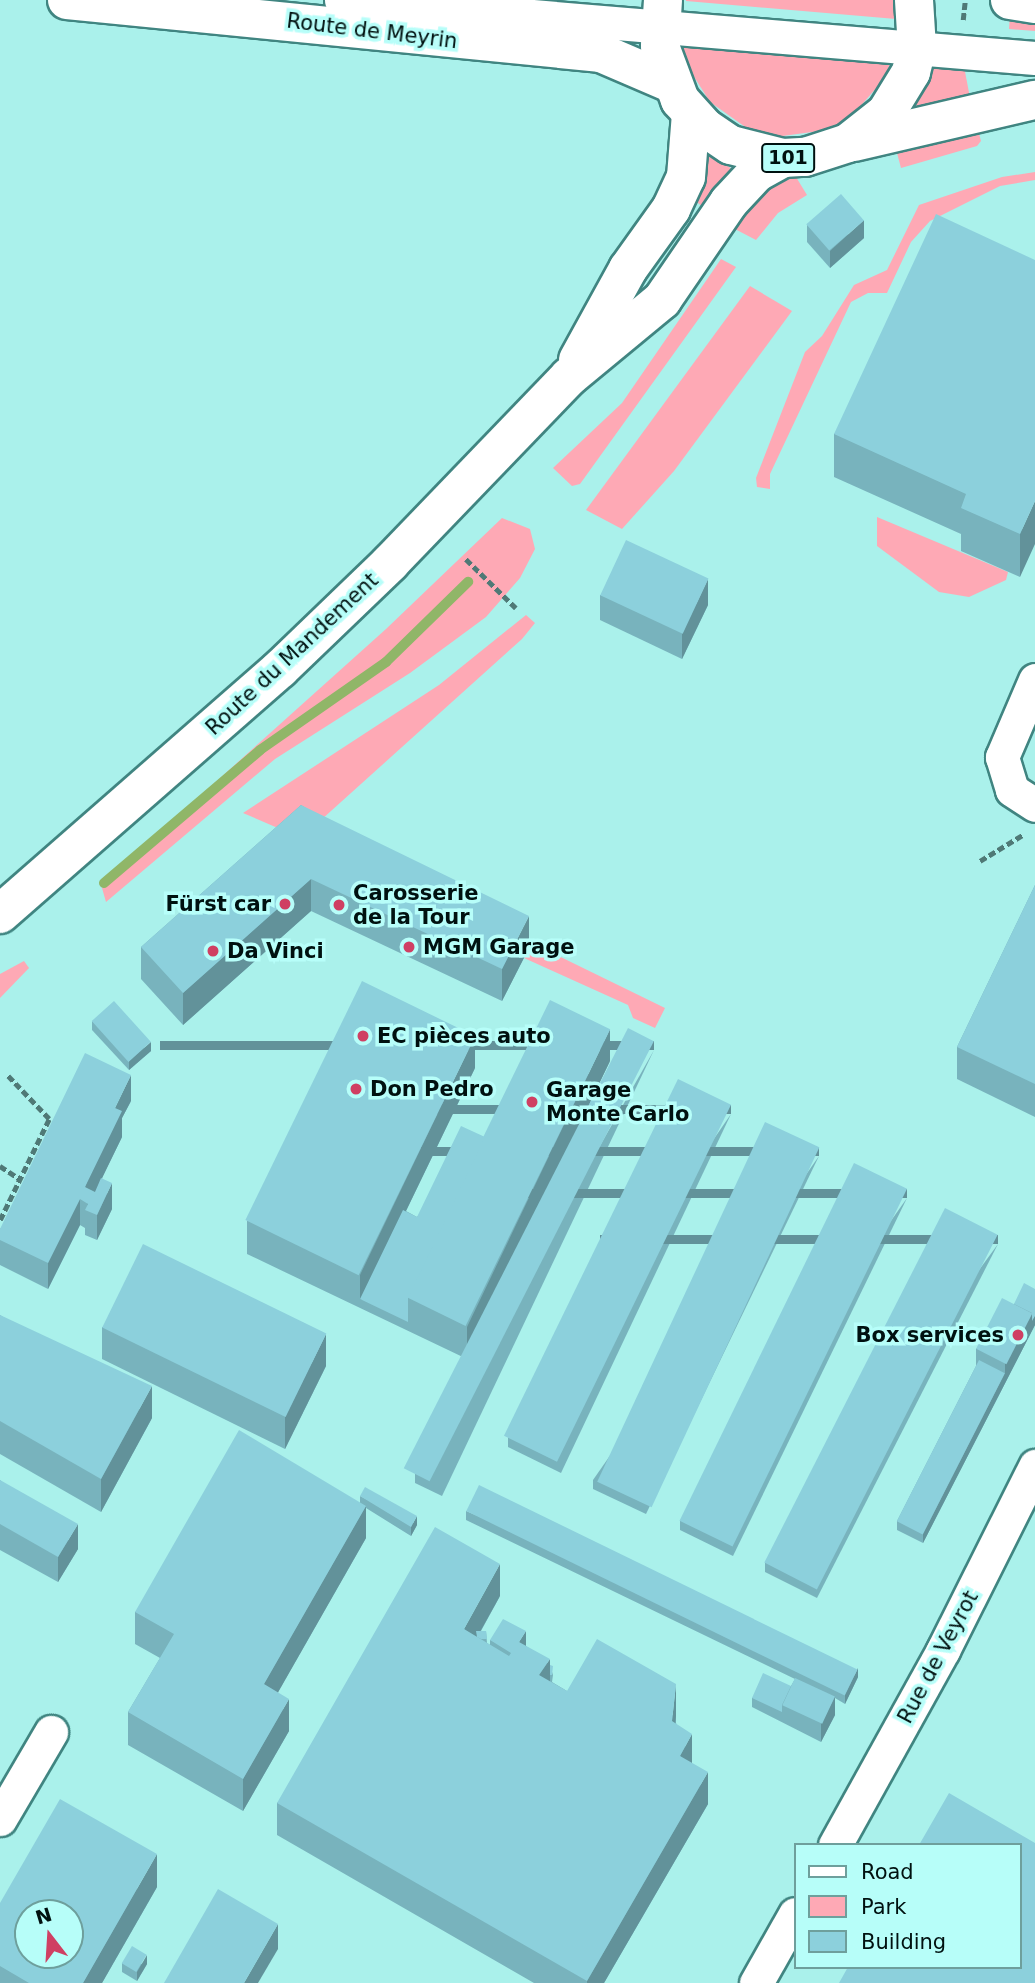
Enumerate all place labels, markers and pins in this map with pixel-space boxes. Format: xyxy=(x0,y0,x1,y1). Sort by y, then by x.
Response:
place label: Carosserie de la Tour xyxy=(353,880,478,930)
place label: Fürst car xyxy=(166,891,271,917)
marker: Fürst car xyxy=(277,896,293,912)
marker: Carosserie de la Tour xyxy=(331,897,347,913)
place label: MGM Garage xyxy=(423,934,575,960)
place label: Da Vinci xyxy=(227,938,324,964)
marker: MGM Garage xyxy=(401,939,417,955)
marker: Da Vinci xyxy=(205,943,221,959)
place label: EC pièces auto xyxy=(377,1023,551,1049)
marker: EC pièces auto xyxy=(355,1028,371,1044)
place label: Don Pedro xyxy=(370,1076,494,1102)
place label: Garage Monte Carlo xyxy=(546,1077,689,1127)
marker: Don Pedro xyxy=(348,1081,364,1097)
marker: Garage Monte Carlo xyxy=(524,1094,540,1110)
place label: Box services xyxy=(856,1322,1004,1348)
marker: Box services xyxy=(1010,1327,1026,1343)

